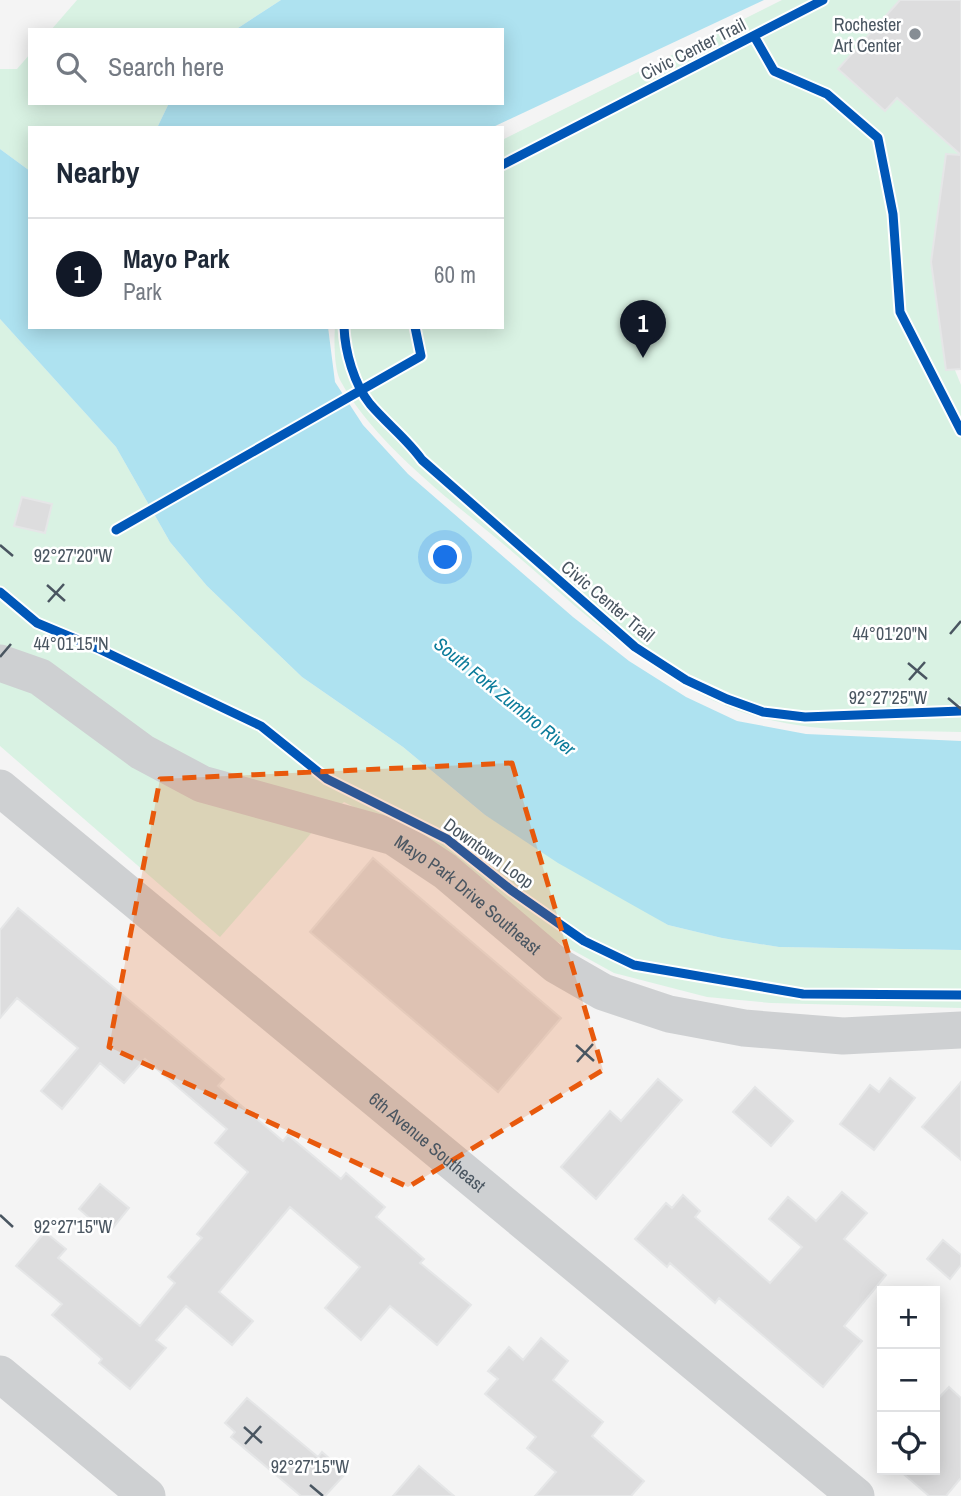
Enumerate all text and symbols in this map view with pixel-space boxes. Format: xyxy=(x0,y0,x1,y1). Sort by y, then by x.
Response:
street label: Civic Center Trail xyxy=(636,12,750,86)
place label: Rochester Art Center xyxy=(833,12,901,58)
marker: Rochester Art Center xyxy=(907,26,923,42)
search box xyxy=(28,28,504,105)
icon: search xyxy=(52,48,90,86)
text: Search here xyxy=(108,49,224,84)
text: Nearby xyxy=(56,152,139,192)
text: Mayo Park xyxy=(123,241,230,276)
text: 1 xyxy=(74,259,84,290)
text: 60 m xyxy=(434,259,476,290)
text: Park xyxy=(123,276,162,307)
pin: 1 xyxy=(620,300,666,358)
your location xyxy=(428,540,462,574)
text: 92°27'20"W xyxy=(34,543,112,568)
street label: Civic Center Trail xyxy=(556,555,660,647)
text: 44°01'20"N xyxy=(852,621,928,646)
text: 44°01'15"N xyxy=(33,631,109,656)
water label: South Fork Zumbro River xyxy=(429,631,582,762)
text: 92°27'25"W xyxy=(849,685,927,710)
street label: Downtown Loop xyxy=(439,812,539,894)
street label: Mayo Park Drive Southeast xyxy=(390,829,547,960)
street label: 6th Avenue Southeast xyxy=(364,1086,491,1197)
text: 92°27'15"W xyxy=(34,1214,112,1239)
map controls xyxy=(877,1286,940,1475)
button: + xyxy=(877,1286,940,1349)
button: − xyxy=(877,1349,940,1412)
button: locate xyxy=(877,1412,940,1475)
text: 92°27'15"W xyxy=(271,1454,349,1479)

